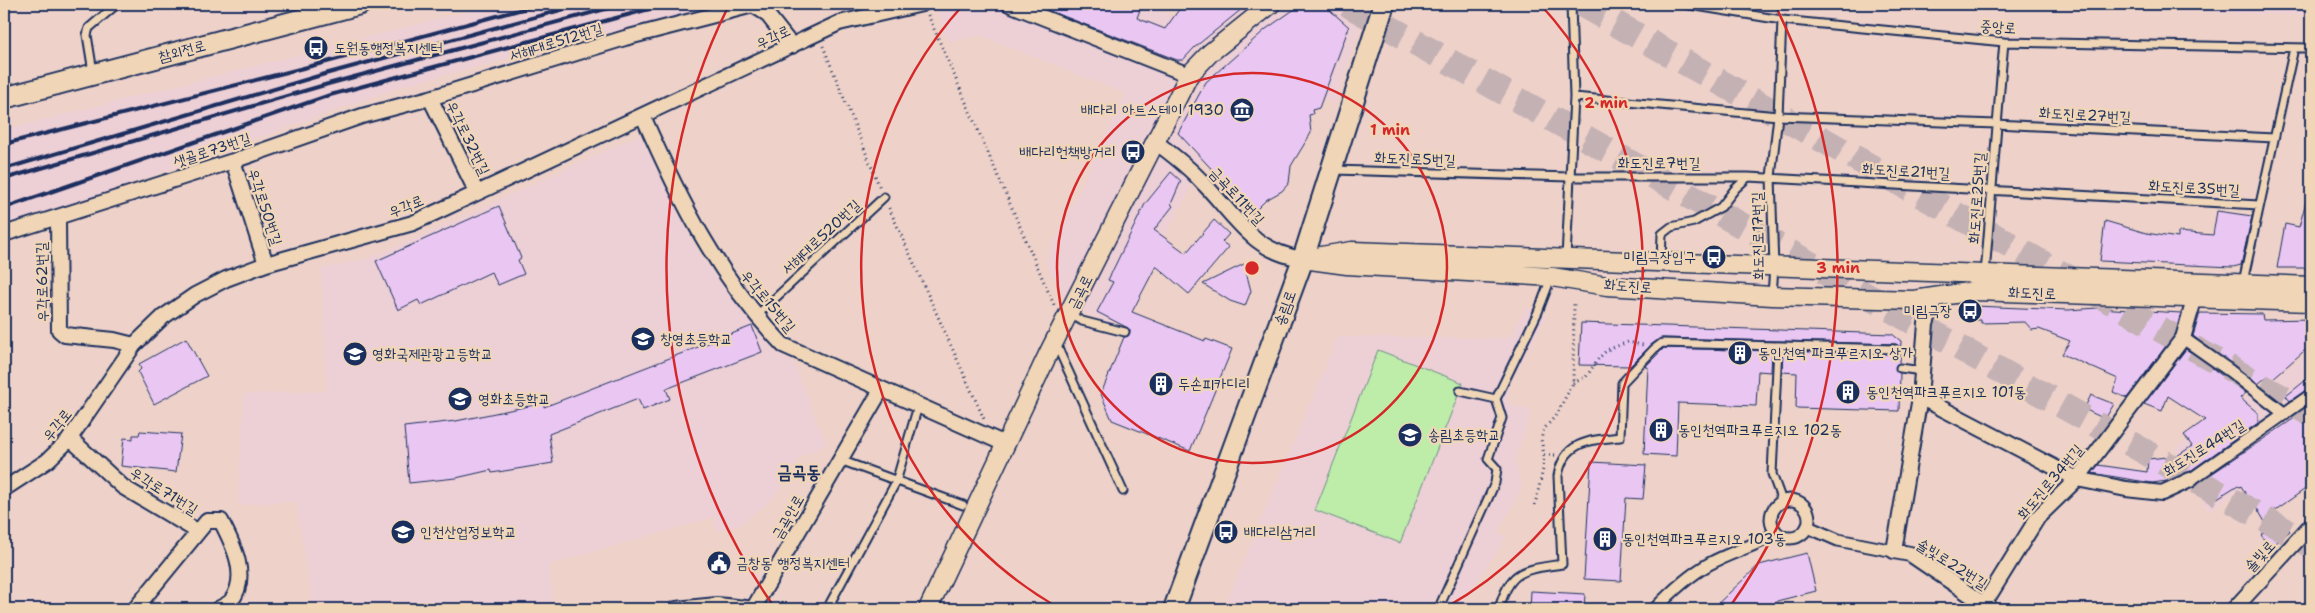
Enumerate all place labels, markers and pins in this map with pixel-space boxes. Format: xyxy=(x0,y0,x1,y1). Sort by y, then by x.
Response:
bus stop icon: 도원동행정복지센터 xyxy=(303,35,329,61)
place label: 도원동행정복지센터 xyxy=(334,38,443,58)
museum icon: 배다리 아트스테이 1930 xyxy=(1229,97,1255,123)
place label: 배다리 아트스테이 1930 xyxy=(1081,100,1224,120)
bus stop icon: 배다리헌책방거리 xyxy=(1120,139,1146,165)
place label: 배다리헌책방거리 xyxy=(1019,142,1116,162)
bus stop icon: 미림극장입구 xyxy=(1701,244,1727,270)
place label: 미림극장입구 xyxy=(1624,247,1696,267)
centre of rings xyxy=(1243,259,1261,277)
bus stop icon: 미림극장 xyxy=(1957,298,1983,324)
place label: 미림극장 xyxy=(1904,301,1952,321)
school or university icon: 창영초등학교 xyxy=(630,326,656,352)
place label: 창영초등학교 xyxy=(660,329,732,349)
building icon: 동인천역 파크푸르지오 상가 xyxy=(1727,340,1753,366)
school or university icon: 영화국제관광고등학교 xyxy=(342,341,368,367)
place label: 동인천역 파크푸르지오 상가 xyxy=(1758,343,1913,363)
place label: 영화국제관광고등학교 xyxy=(372,344,493,364)
building icon: 두손피카디리 xyxy=(1148,371,1174,397)
place label: 두손피카디리 xyxy=(1178,374,1250,394)
building icon: 동인천역파크푸르지오 101동 xyxy=(1835,379,1861,405)
place label: 동인천역파크푸르지오 101동 xyxy=(1866,382,2026,402)
school or university icon: 영화초등학교 xyxy=(447,386,473,412)
place label: 영화초등학교 xyxy=(478,389,550,409)
building icon: 동인천역파크푸르지오 102동 xyxy=(1648,417,1674,443)
place label: 동인천역파크푸르지오 102동 xyxy=(1678,420,1842,440)
school or university icon: 송림초등학교 xyxy=(1397,422,1423,448)
place label: 송림초등학교 xyxy=(1428,425,1500,445)
school or university icon: 인천산업정보학교 xyxy=(390,519,416,545)
bus stop icon: 배다리삼거리 xyxy=(1213,519,1239,545)
place label: 인천산업정보학교 xyxy=(420,522,517,542)
place label: 배다리삼거리 xyxy=(1244,522,1316,542)
building icon: 동인천역파크푸르지오 103동 xyxy=(1592,526,1618,552)
place label: 동인천역파크푸르지오 103동 xyxy=(1622,529,1786,549)
public building icon: 금창동 행정복지센터 xyxy=(706,550,732,576)
place label: 금창동 행정복지센터 xyxy=(736,553,850,573)

